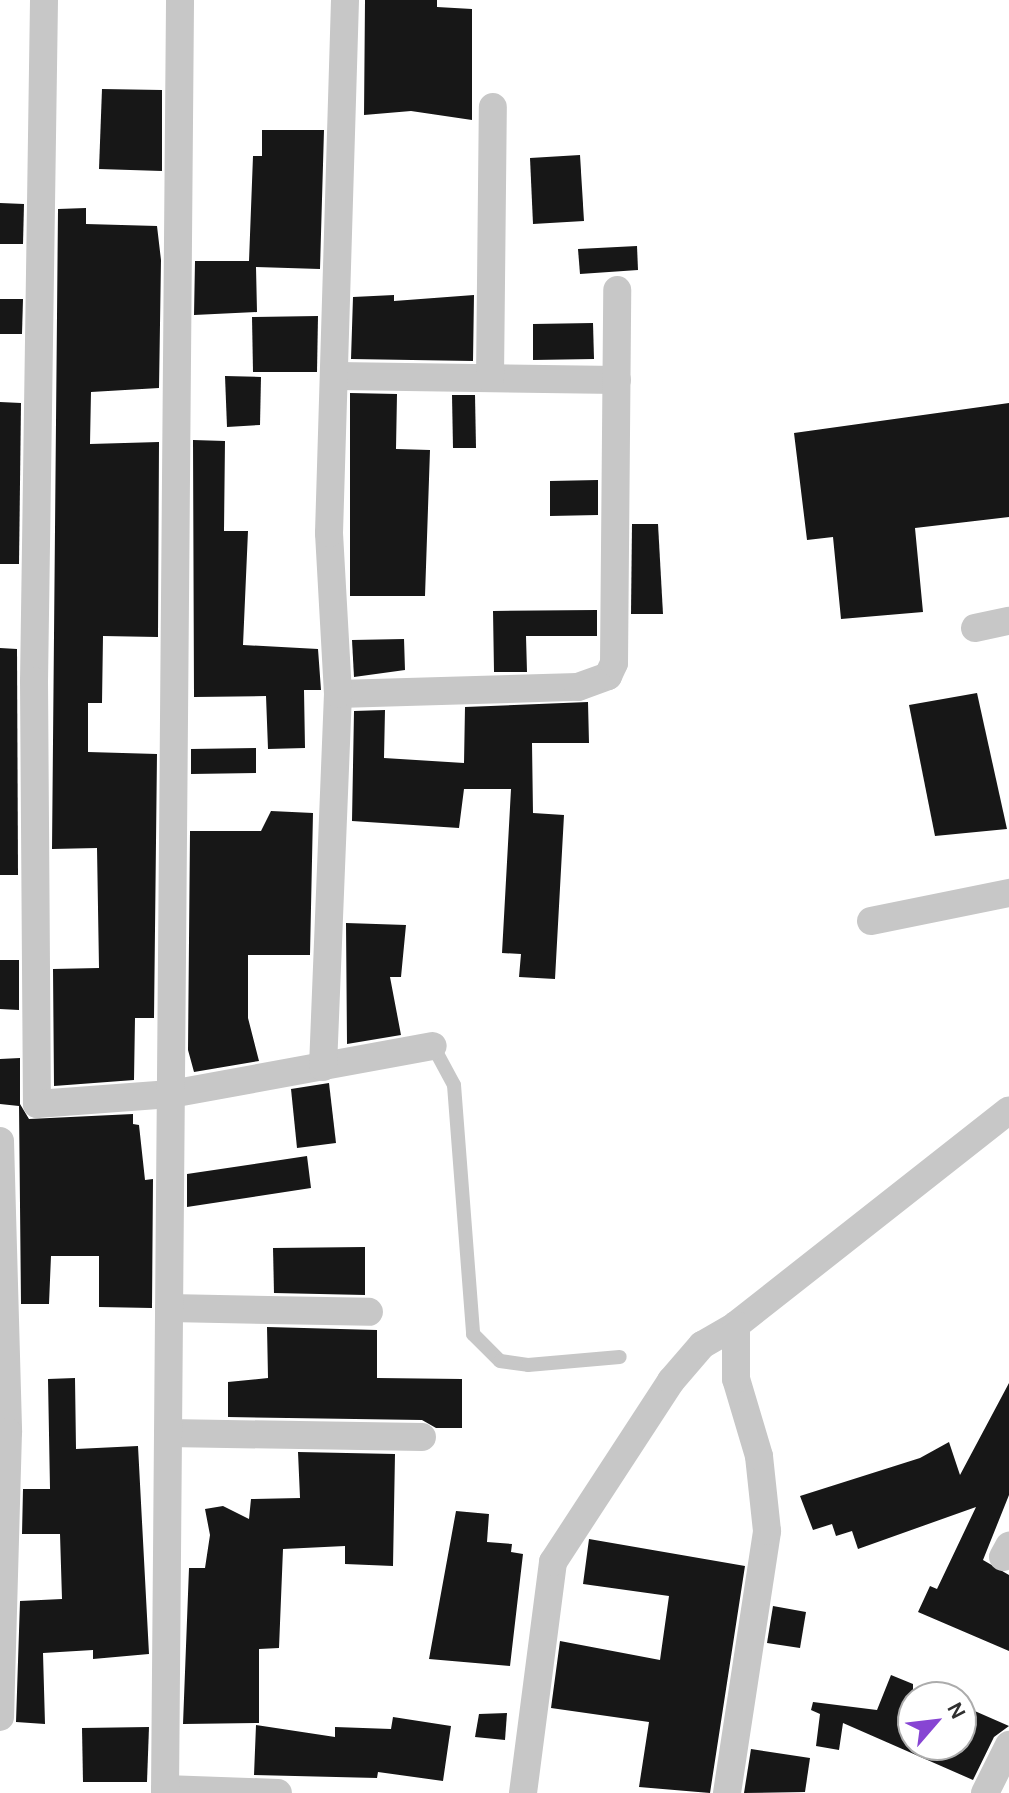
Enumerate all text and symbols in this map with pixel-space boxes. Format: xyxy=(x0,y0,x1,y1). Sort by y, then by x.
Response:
north arrow xyxy=(897,1681,977,1761)
text: N xyxy=(941,1698,972,1724)

